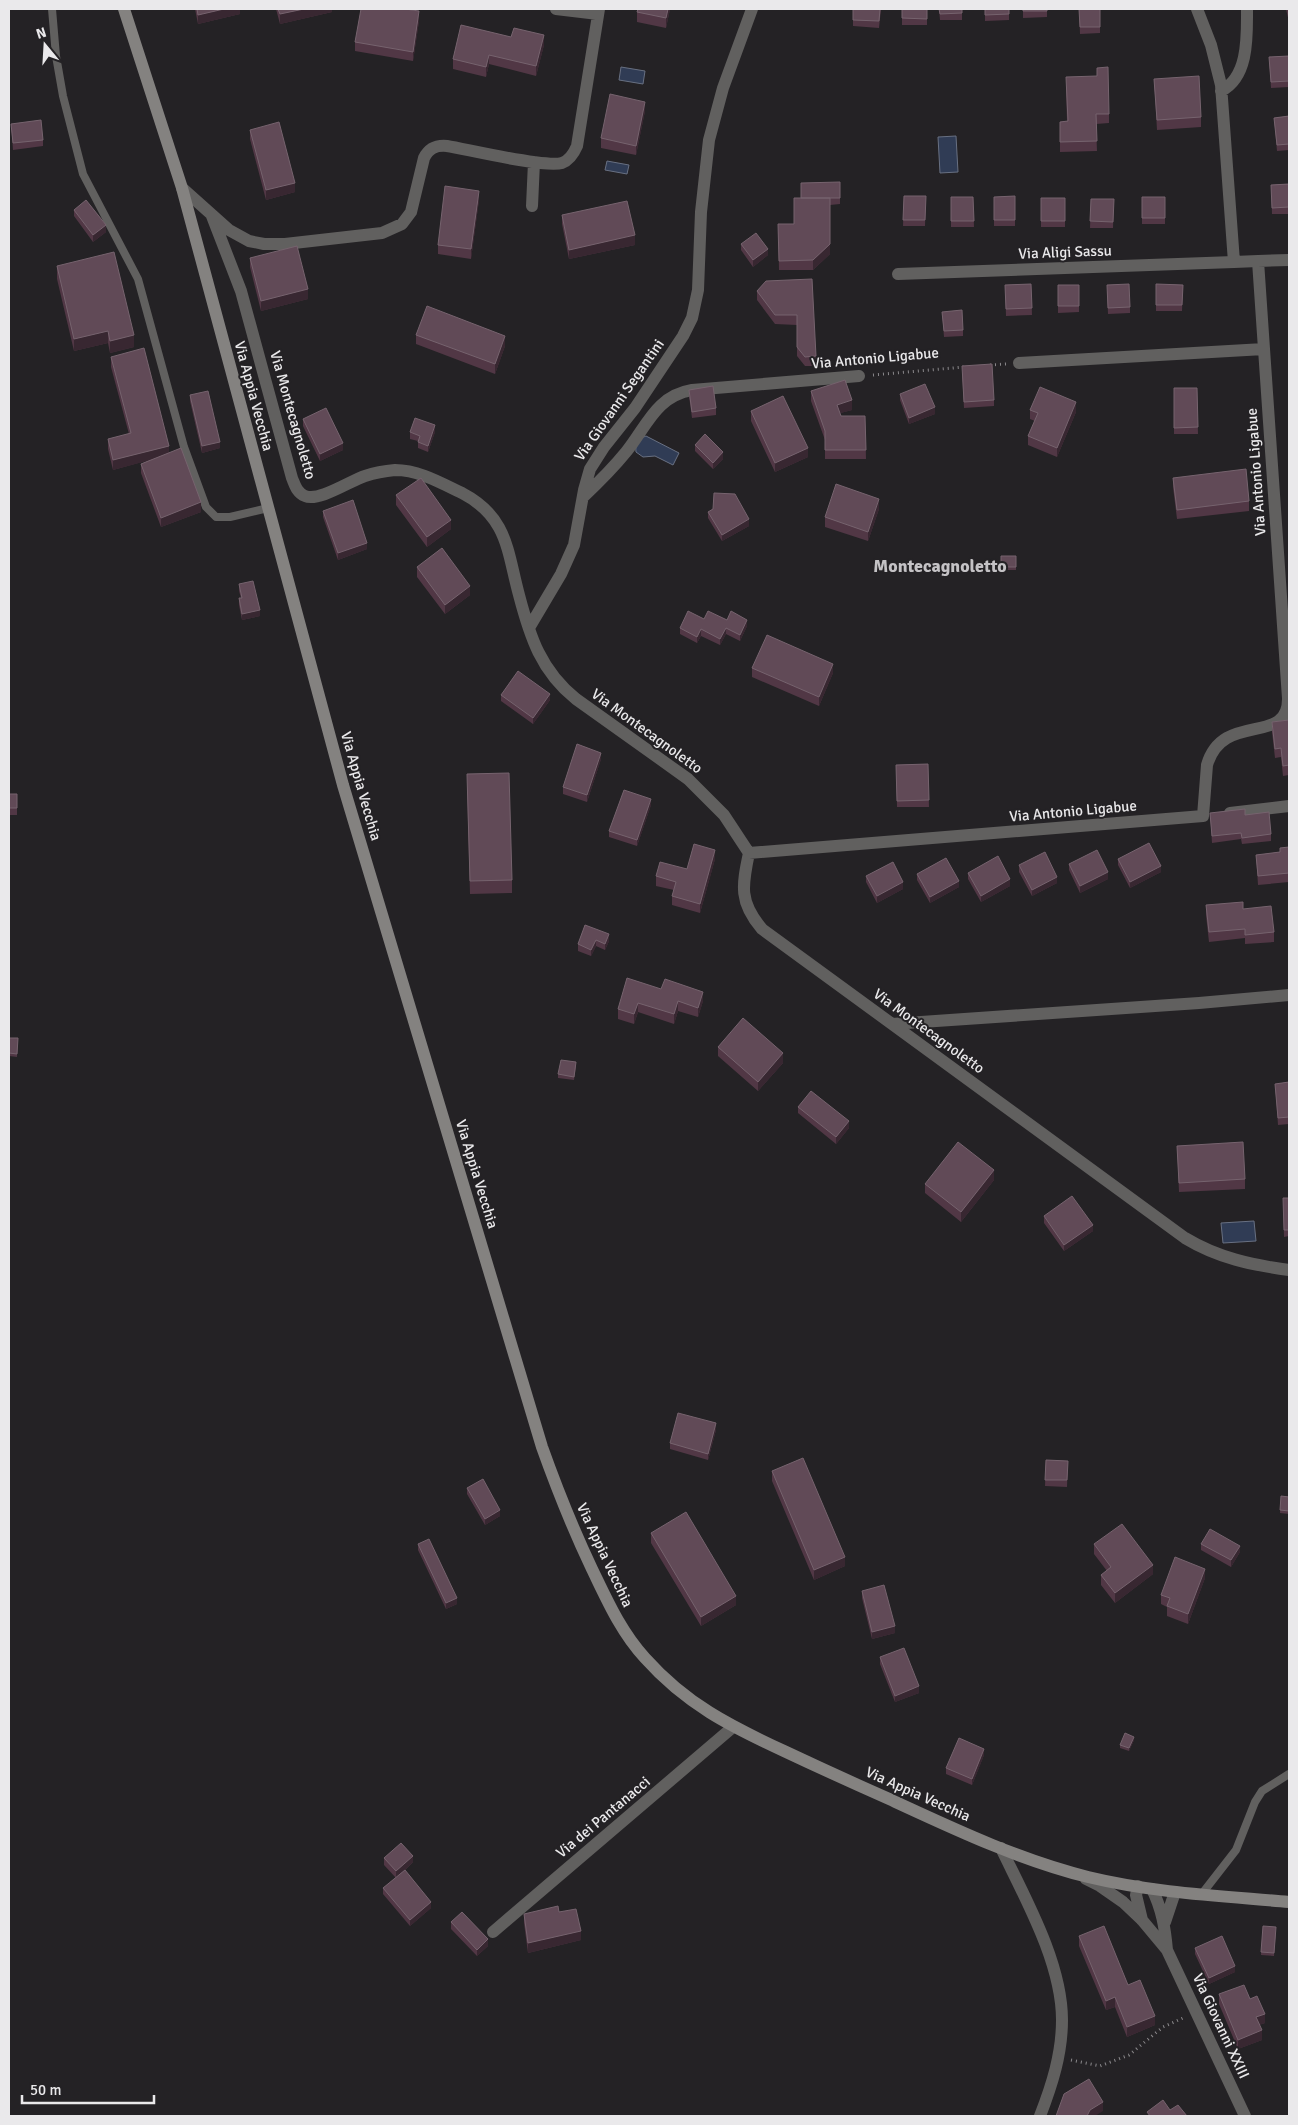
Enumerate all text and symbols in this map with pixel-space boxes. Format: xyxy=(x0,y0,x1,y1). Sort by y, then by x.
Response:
north arrow xyxy=(20,20,70,70)
text: N xyxy=(34,24,48,43)
street label: Via Aligi Sassu xyxy=(1018,241,1112,263)
street label: Via Giovanni Segantini xyxy=(570,336,668,464)
street label: Via Appia Vecchia xyxy=(231,339,277,453)
street label: Via Antonio Ligabue xyxy=(810,343,940,373)
street label: Via Montecagnoletto xyxy=(266,349,320,481)
street label: Via Antonio Ligabue xyxy=(1243,408,1269,536)
district label: Montecagnoletto xyxy=(873,555,1007,577)
street label: Via Montecagnoletto xyxy=(588,685,706,777)
street label: Via Appia Vecchia xyxy=(337,729,385,843)
street label: Via Antonio Ligabue xyxy=(1008,796,1138,826)
street label: Via Montecagnoletto xyxy=(870,985,988,1077)
street label: Via Appia Vecchia xyxy=(452,1117,502,1231)
street label: Via Appia Vecchia xyxy=(573,1500,637,1610)
street label: Via Appia Vecchia xyxy=(863,1763,973,1825)
street label: Via dei Pantanacci xyxy=(552,1772,654,1862)
street label: Via Giovanni XXIII xyxy=(1189,1971,1253,2081)
scale bar xyxy=(22,2072,155,2104)
text: 50 m xyxy=(30,2081,61,2099)

